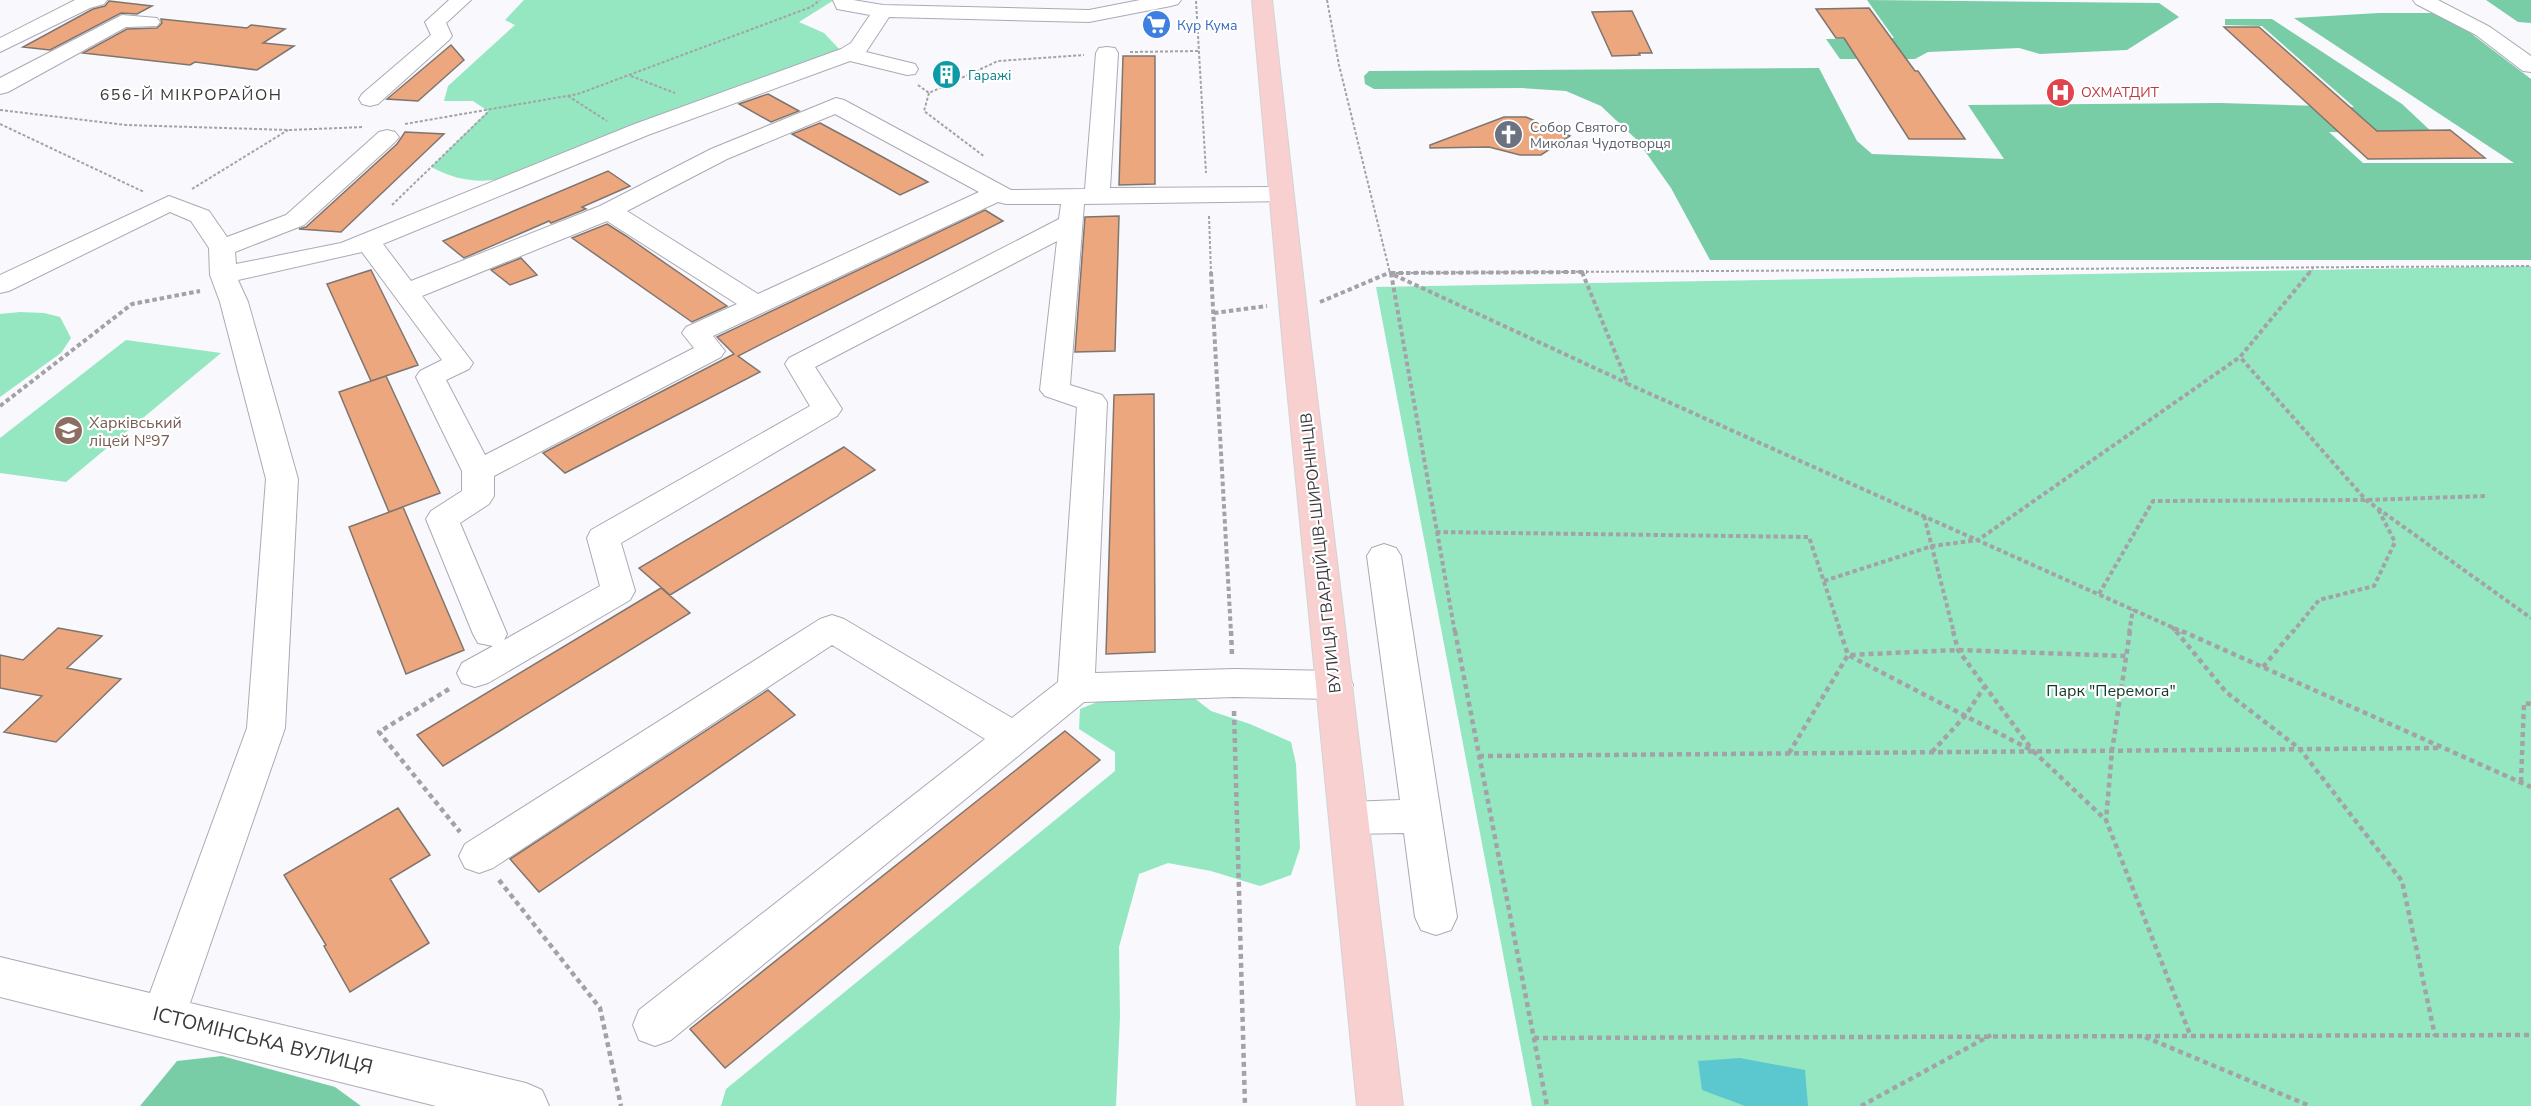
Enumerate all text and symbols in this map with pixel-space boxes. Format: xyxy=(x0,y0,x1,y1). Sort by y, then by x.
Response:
supermarket icon: Кур Кума xyxy=(1140,9,1172,41)
place label: Кур Кума xyxy=(1177,16,1238,35)
building icon: Гаражі xyxy=(931,59,963,91)
place label: Гаражі xyxy=(968,66,1011,85)
hospital icon: ОХМАТДИТ xyxy=(2044,76,2076,108)
place label: ОХМАТДИТ xyxy=(2081,83,2160,102)
district label: 656-Й МІКРОРАЙОН xyxy=(100,84,282,106)
place label: Собор Святого Миколая Чудотворця xyxy=(1530,118,1671,153)
church icon: Собор Святого Миколая Чудотворця xyxy=(1493,119,1525,151)
place label: Харківський ліцей №97 xyxy=(89,412,182,452)
street label: ВУЛИЦЯ ГВАРДІЙЦІВ-ШИРОНІНЦІВ xyxy=(1295,412,1347,694)
school or university icon: Харківський ліцей №97 xyxy=(52,415,84,447)
park label: Парк "Перемога" xyxy=(2046,680,2176,702)
street label: ІСТОМІНСЬКА ВУЛИЦЯ xyxy=(150,1000,376,1081)

